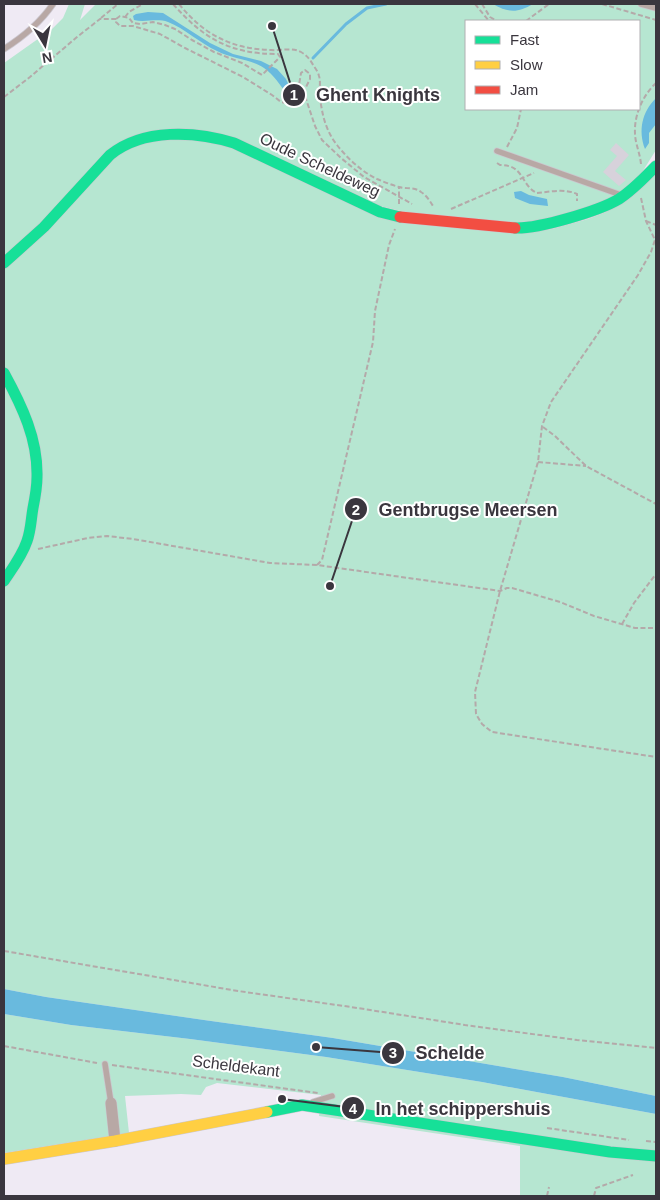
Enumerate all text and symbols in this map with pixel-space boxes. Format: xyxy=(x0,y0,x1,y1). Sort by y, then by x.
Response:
north arrow xyxy=(20,20,70,70)
legend xyxy=(465,20,640,110)
text: Fast xyxy=(510,31,540,48)
text: N xyxy=(41,49,54,67)
text: Slow xyxy=(510,56,543,73)
callout: Ghent Knights xyxy=(281,78,450,111)
text: Jam xyxy=(510,81,538,98)
text: Ghent Knights xyxy=(316,85,440,105)
text: 1 xyxy=(290,86,298,103)
street label: Oude Scheldeweg xyxy=(257,130,383,200)
callout: Gentbrugse Meersen xyxy=(344,493,568,526)
text: Gentbrugse Meersen xyxy=(378,500,558,520)
text: 2 xyxy=(352,501,360,518)
callout: Schelde xyxy=(381,1037,495,1070)
text: Schelde xyxy=(415,1043,485,1063)
text: 3 xyxy=(389,1044,397,1061)
street label: Scheldekant xyxy=(191,1052,281,1080)
callout: In het schippershuis xyxy=(340,1092,560,1125)
text: In het schippershuis xyxy=(375,1099,551,1119)
text: 4 xyxy=(349,1100,358,1117)

